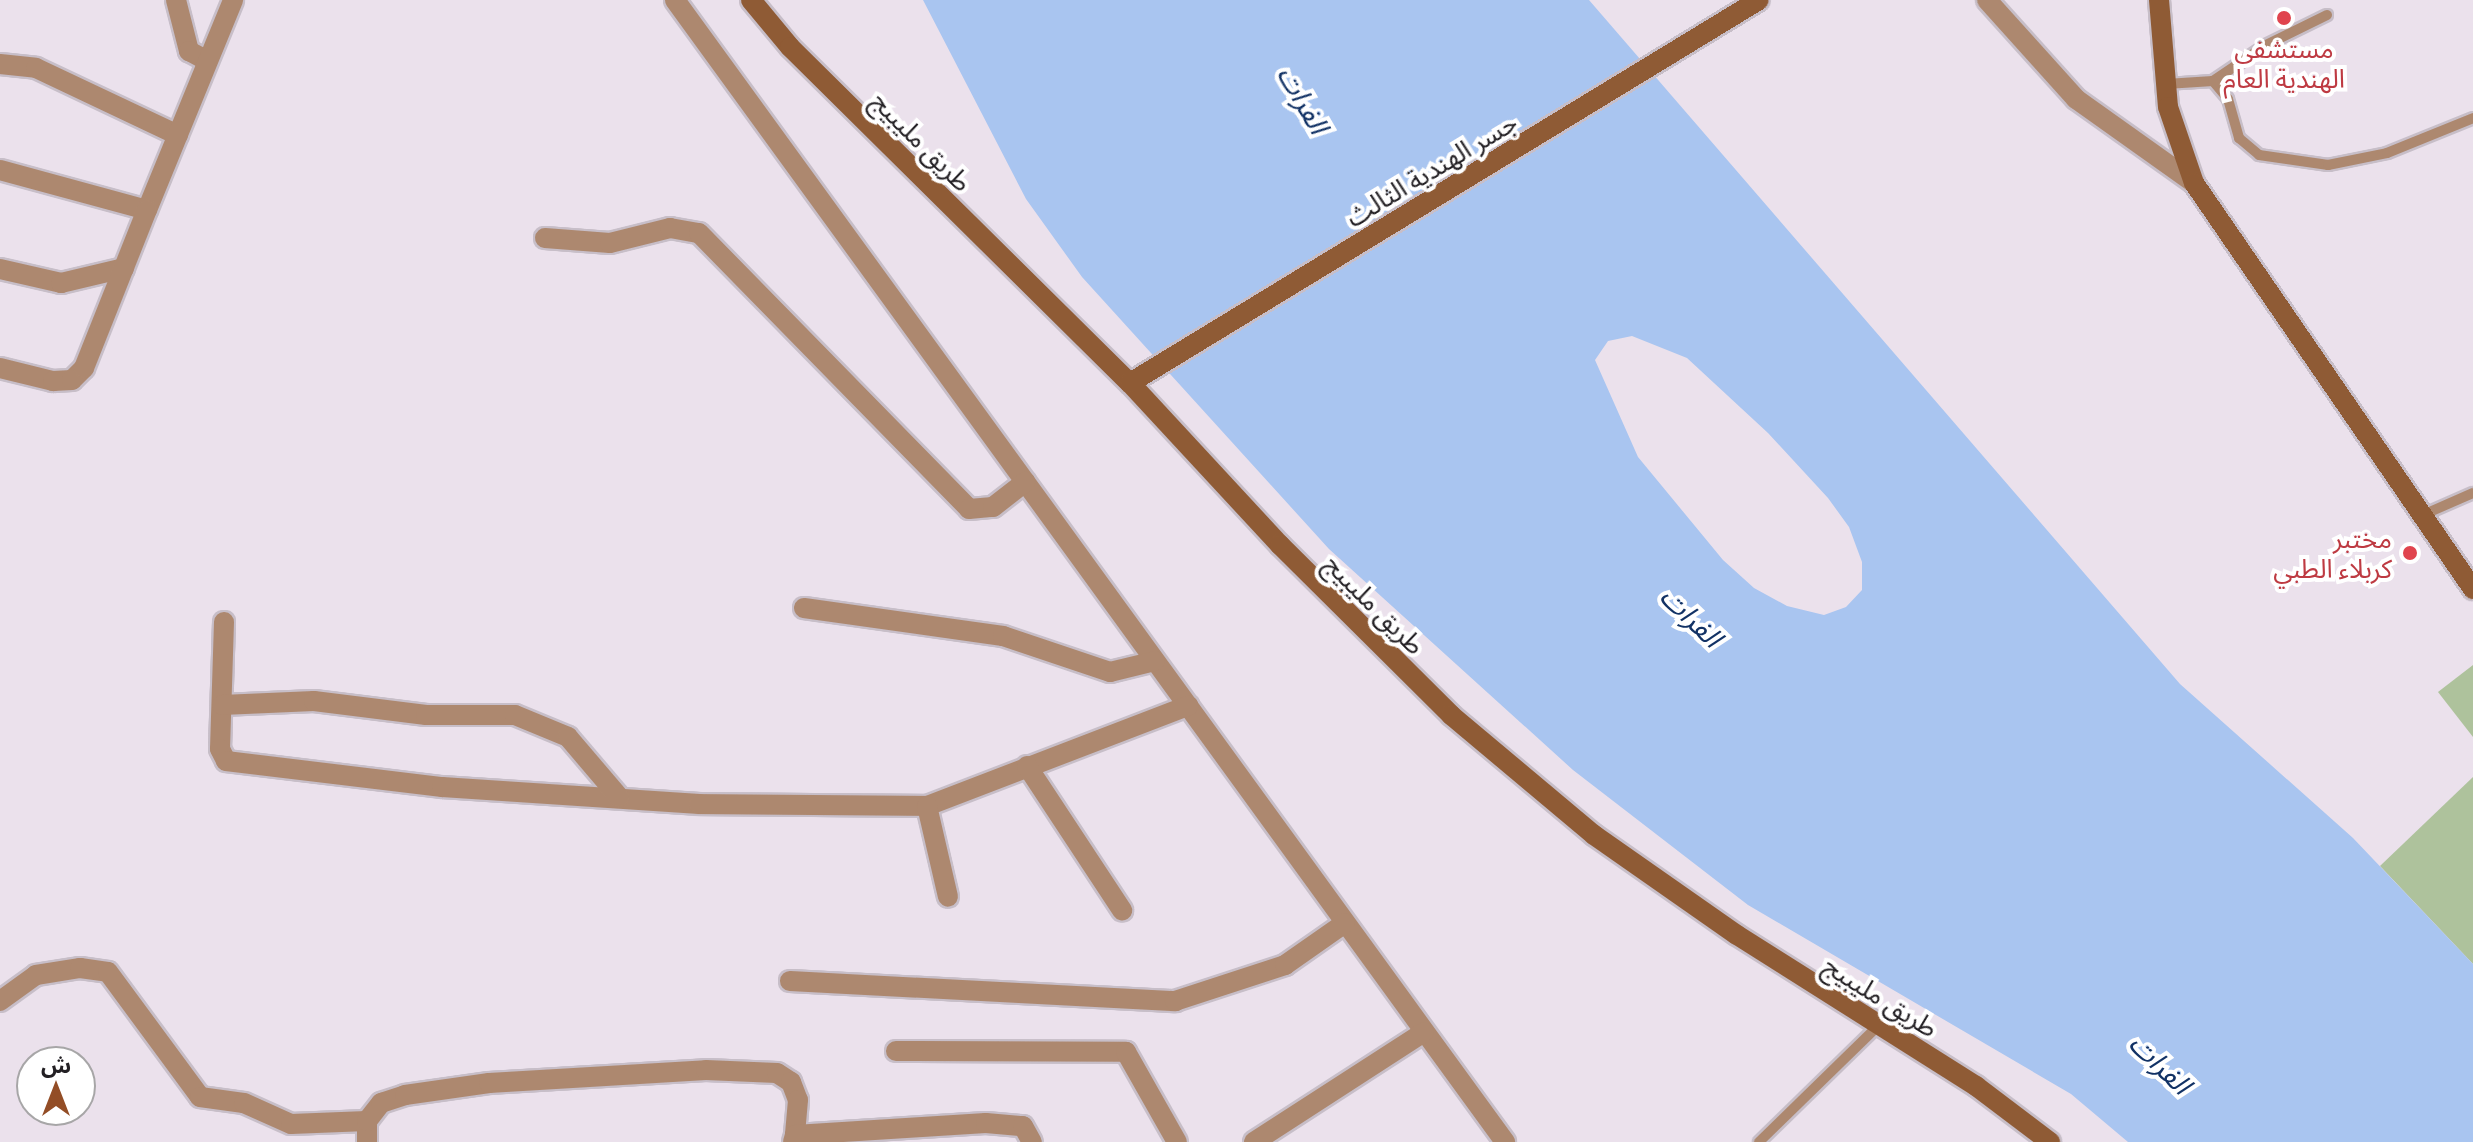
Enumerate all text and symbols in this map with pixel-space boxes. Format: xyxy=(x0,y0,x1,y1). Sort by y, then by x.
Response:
marker: مستشفى الهندية العام xyxy=(2273,7,2295,29)
place label: مستشفى الهندية العام xyxy=(2223,32,2345,94)
water label: الفرات xyxy=(1271,59,1337,139)
street label: طريق مليبيج xyxy=(866,85,978,197)
street label: جسر الهندية الثالث xyxy=(1340,106,1522,232)
place label: مختبر كربلاء الطبي xyxy=(2273,522,2392,584)
marker: مختبر كربلاء الطبي xyxy=(2399,542,2421,564)
street label: طريق مليبيج xyxy=(1319,548,1431,660)
water label: الفرات xyxy=(1654,579,1730,653)
street label: طريق مليبيج xyxy=(1818,949,1944,1043)
water label: الفرات xyxy=(2123,1026,2199,1100)
north arrow xyxy=(16,1046,96,1126)
text: ش xyxy=(41,1051,71,1077)

